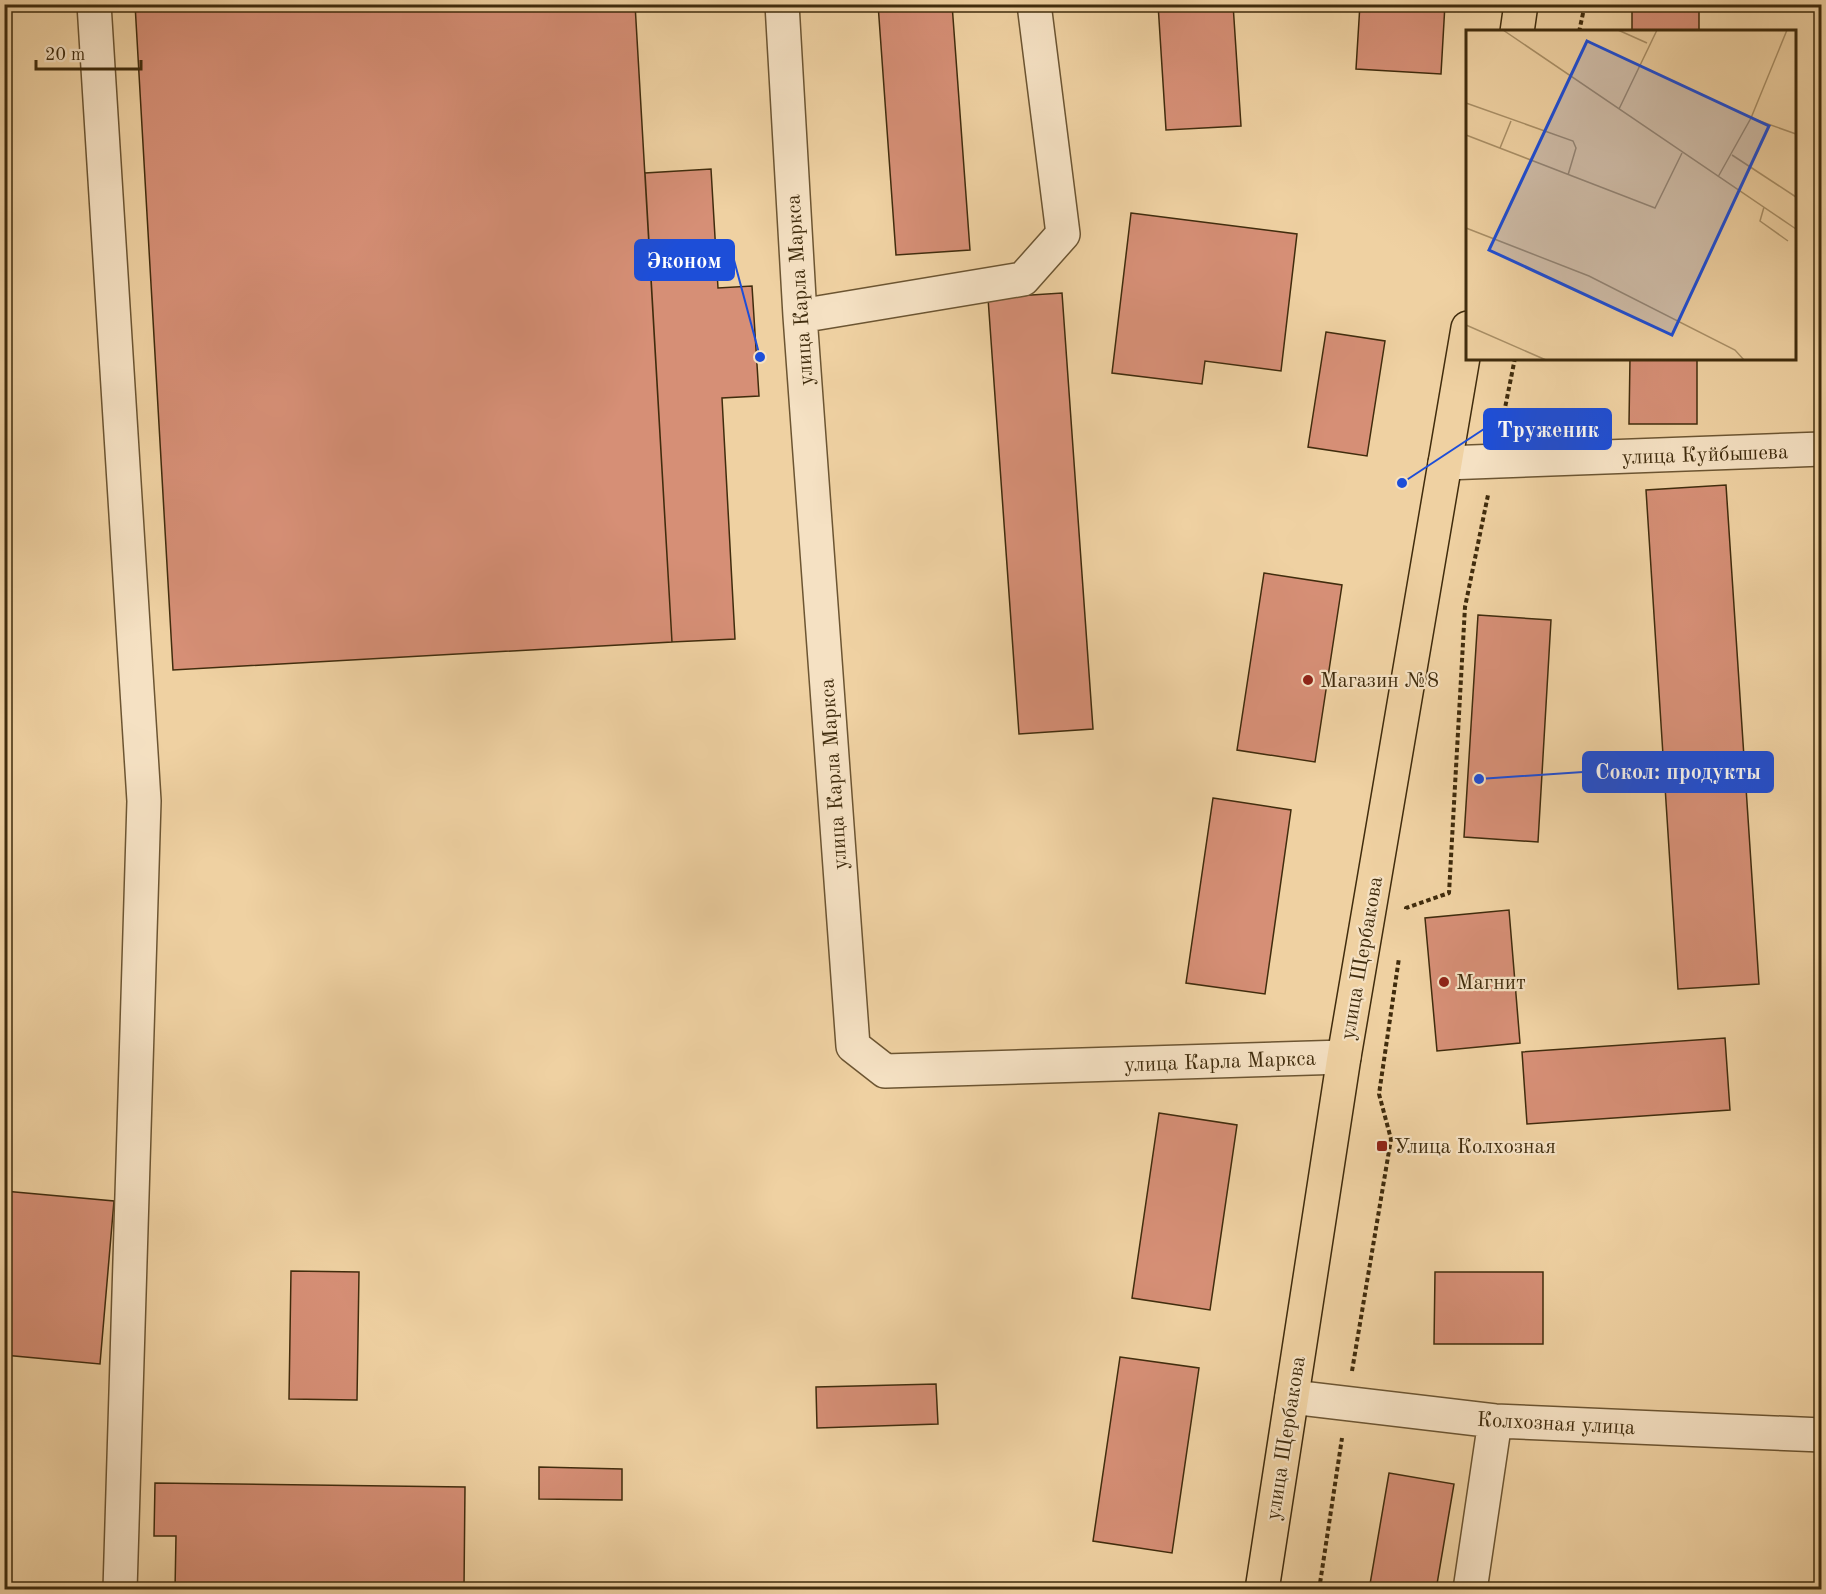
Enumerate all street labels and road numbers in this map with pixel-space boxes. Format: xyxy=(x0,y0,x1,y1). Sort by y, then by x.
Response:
street label: улица Карла Маркса xyxy=(783,193,818,386)
street label: улица Куйбышева xyxy=(1621,442,1789,469)
street label: улица Карла Маркса xyxy=(817,677,852,870)
street label: улица Щербакова xyxy=(1338,875,1387,1042)
street label: улица Карла Маркса xyxy=(1124,1049,1316,1076)
street label: улица Щербакова xyxy=(1263,1355,1310,1522)
street label: Колхозная улица xyxy=(1476,1410,1636,1439)

